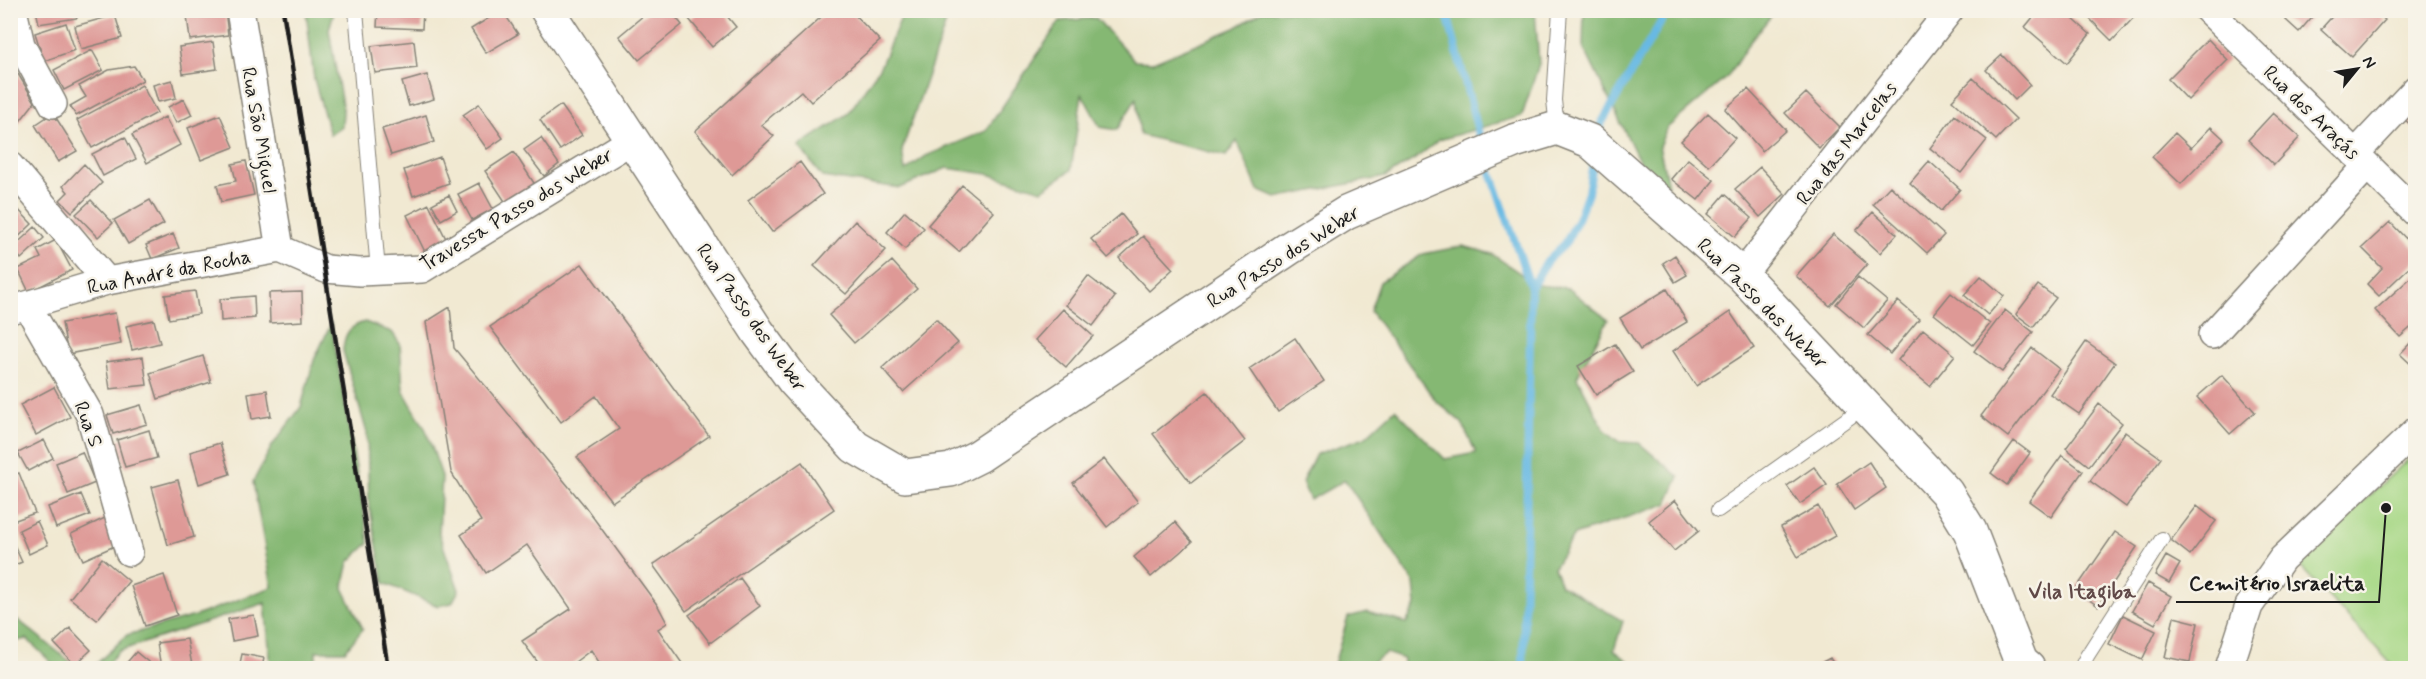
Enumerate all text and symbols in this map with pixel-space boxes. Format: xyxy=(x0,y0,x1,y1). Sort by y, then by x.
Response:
north arrow xyxy=(2327,39,2387,99)
text: N xyxy=(2357,52,2380,72)
street label: Rua dos Araçás xyxy=(2257,60,2365,166)
street label: Rua São Miguel xyxy=(232,65,283,196)
street label: Rua das Marcelas xyxy=(1790,77,1904,211)
street label: Travessa Passo dos Weber xyxy=(415,142,618,279)
street label: Rua Passo dos Weber xyxy=(1202,199,1365,315)
street label: Rua Passo dos Weber xyxy=(1690,233,1833,376)
street label: Rua Passo dos Weber xyxy=(689,238,812,397)
street label: Rua André da Rocha xyxy=(85,243,253,302)
street label: Rua S xyxy=(67,398,109,451)
callout: Cemitério Israelita xyxy=(2176,563,2379,602)
text: Cemitério Israelita xyxy=(2189,570,2365,598)
district label: Vila Itagiba xyxy=(2028,578,2137,608)

